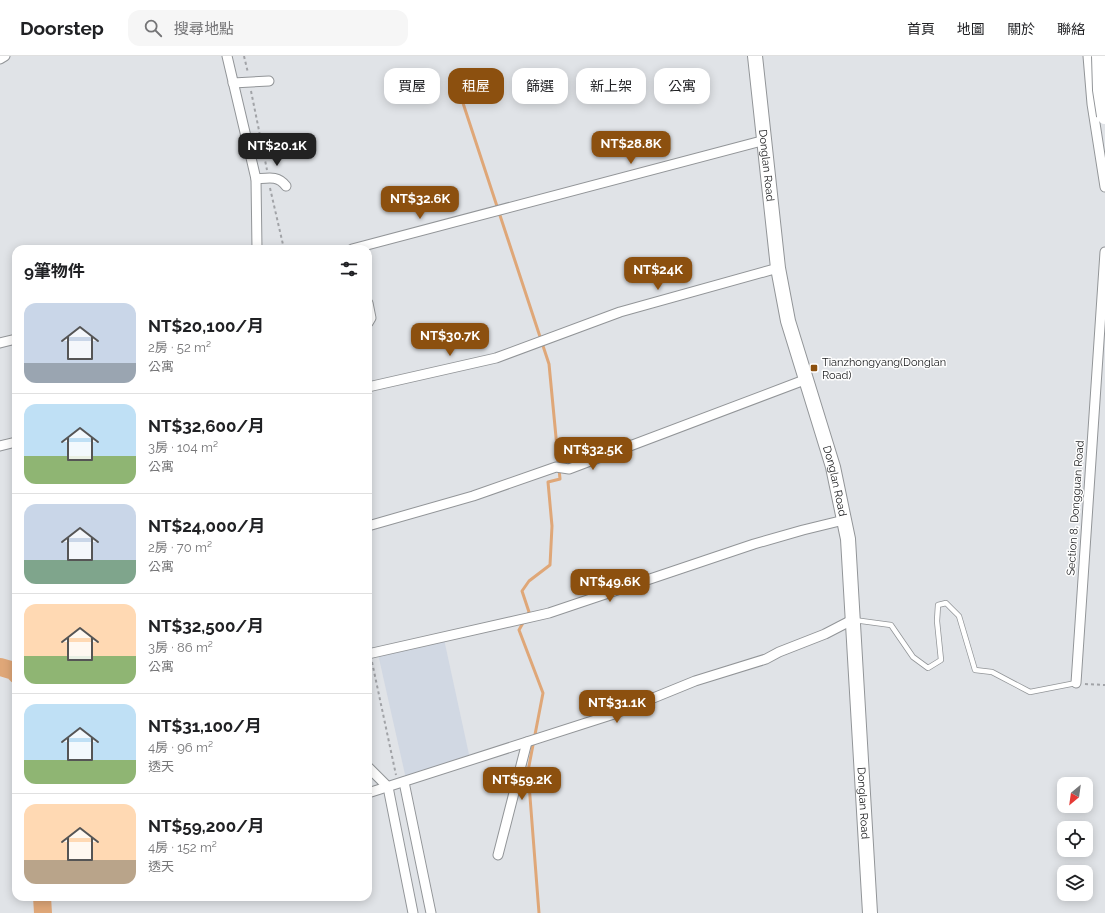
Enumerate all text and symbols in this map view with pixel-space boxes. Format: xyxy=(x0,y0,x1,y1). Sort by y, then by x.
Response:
search box xyxy=(128,10,408,46)
text: Doorstep xyxy=(20,17,104,39)
icon: search xyxy=(142,17,164,39)
text: 搜尋地點 xyxy=(174,20,234,38)
text: 首頁 xyxy=(907,21,935,37)
text: 地圖 xyxy=(957,21,985,37)
text: 關於 xyxy=(1007,21,1035,37)
text: 聯絡 xyxy=(1057,21,1085,37)
chip: 買屋 xyxy=(384,68,440,104)
chip: 租屋 xyxy=(448,68,504,104)
chip: 篩選 xyxy=(512,68,568,104)
chip: 新上架 xyxy=(576,68,646,104)
chip: 公寓 xyxy=(654,68,710,104)
street label: Donglan Road xyxy=(756,129,777,202)
pin: NT$28.8K xyxy=(590,131,672,165)
pin: NT$20.1K xyxy=(236,133,318,167)
text: NT$28.8K xyxy=(601,136,661,151)
text: NT$20.1K xyxy=(247,138,307,153)
pin: NT$32.6K xyxy=(379,186,461,220)
text: NT$32.6K xyxy=(390,191,450,206)
pin: NT$24K xyxy=(625,257,691,291)
icon: filters xyxy=(338,258,360,280)
text: 9筆物件 xyxy=(24,261,85,281)
text: NT$24K xyxy=(633,262,683,277)
text: NT$20,100/月 xyxy=(148,316,264,336)
icon: home xyxy=(56,319,104,367)
pin: NT$30.7K xyxy=(409,323,491,357)
text: NT$30.7K xyxy=(420,328,480,343)
text: 2房 · 52 m² xyxy=(148,340,211,355)
place label: Tianzhongyang(Donglan Road) xyxy=(822,356,946,382)
text: 公寓 xyxy=(148,359,174,374)
marker: Tianzhongyang(Donglan Road) xyxy=(809,363,819,373)
text: NT$32,600/月 xyxy=(148,416,265,436)
icon: home xyxy=(56,420,104,468)
pin: NT$32.5K xyxy=(552,437,634,471)
text: 3房 · 104 m² xyxy=(148,440,218,455)
street label: Section 8, Dongguan Road xyxy=(1064,440,1087,576)
text: NT$32.5K xyxy=(563,442,623,457)
street label: Donglan Road xyxy=(820,444,849,518)
text: 公寓 xyxy=(148,459,174,474)
text: NT$24,000/月 xyxy=(148,516,266,536)
icon: home xyxy=(56,520,104,568)
text: 2房 · 70 m² xyxy=(148,540,212,555)
text: 公寓 xyxy=(148,559,174,574)
pin: NT$49.6K xyxy=(569,569,651,603)
text: NT$49.6K xyxy=(580,574,640,589)
text: NT$32,500/月 xyxy=(148,616,264,636)
icon: home xyxy=(56,620,104,668)
text: 3房 · 86 m² xyxy=(148,640,213,655)
text: 公寓 xyxy=(148,659,174,674)
pin: NT$31.1K xyxy=(576,690,658,724)
text: NT$31.1K xyxy=(588,695,646,710)
text: NT$31,100/月 xyxy=(148,716,262,736)
icon: home xyxy=(56,720,104,768)
text: 4房 · 96 m² xyxy=(148,740,213,755)
text: 透天 xyxy=(148,759,174,774)
pin: NT$59.2K xyxy=(481,767,563,801)
street label: Donglan Road xyxy=(854,767,872,840)
text: NT$59.2K xyxy=(492,772,552,787)
north arrow xyxy=(1057,777,1093,813)
map controls xyxy=(1057,777,1093,901)
text: NT$59,200/月 xyxy=(148,816,265,836)
icon: home xyxy=(56,820,104,868)
button: locate xyxy=(1057,821,1093,857)
text: 4房 · 152 m² xyxy=(148,840,217,855)
text: 透天 xyxy=(148,859,174,874)
button: layers xyxy=(1057,865,1093,901)

